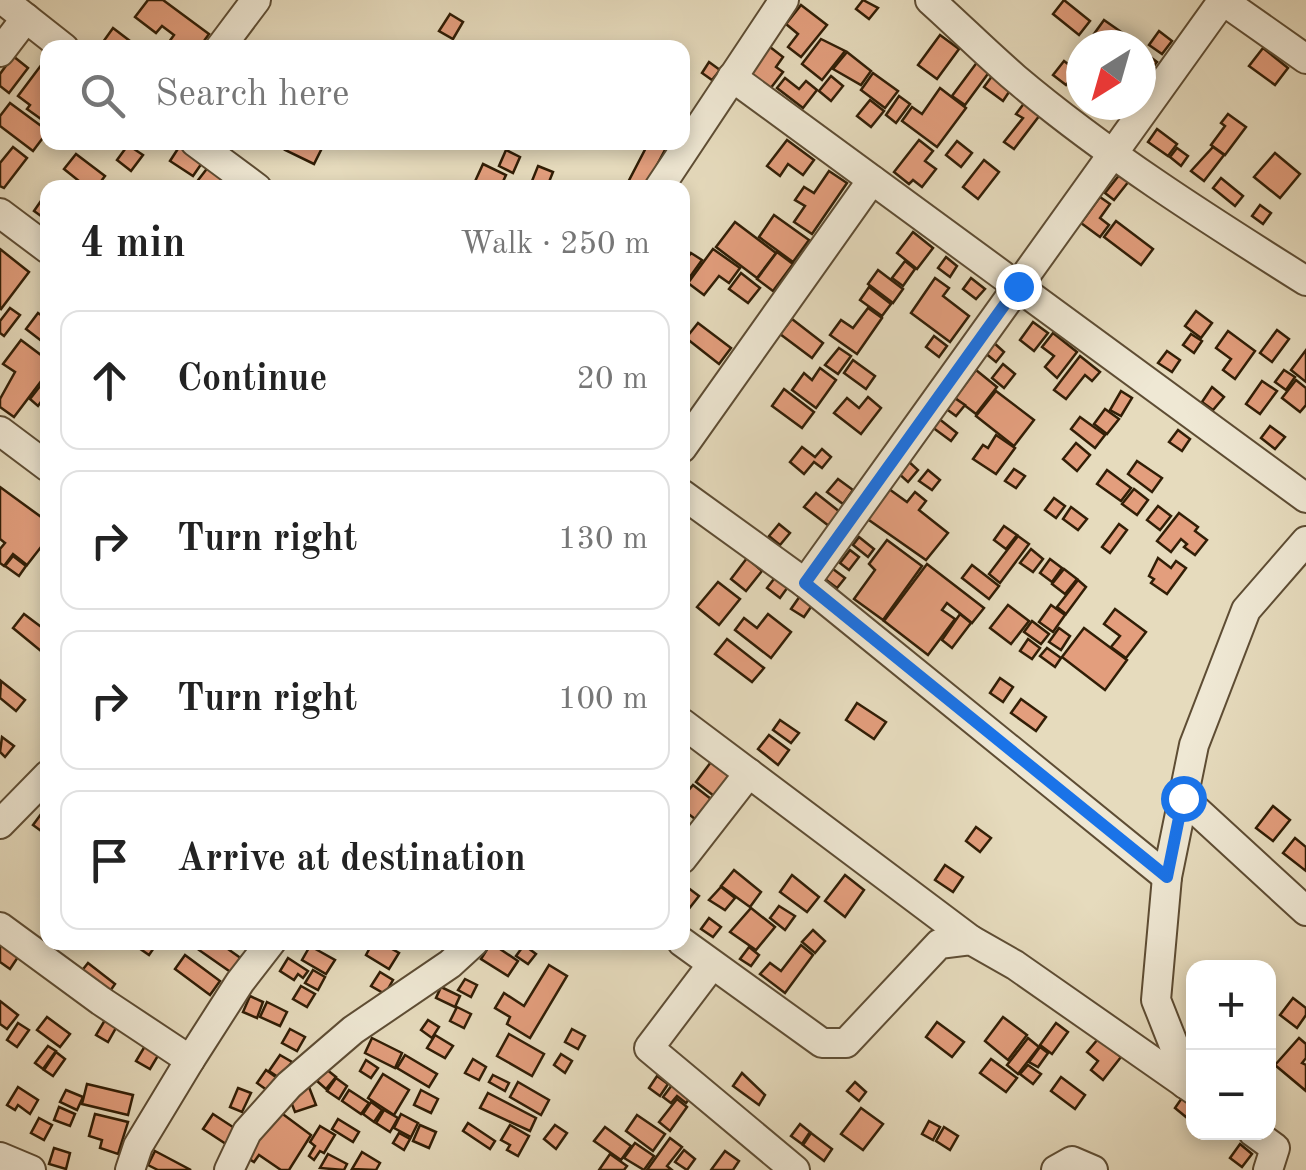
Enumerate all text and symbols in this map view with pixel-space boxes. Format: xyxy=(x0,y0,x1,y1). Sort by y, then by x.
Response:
north arrow xyxy=(1066,30,1156,120)
search box xyxy=(40,40,690,150)
icon: search xyxy=(75,68,130,123)
text: Search here xyxy=(155,76,350,114)
text: 4 min xyxy=(80,224,186,266)
text: Walk · 250 m xyxy=(460,229,650,261)
route end xyxy=(996,264,1042,310)
icon: ahead xyxy=(82,353,137,408)
text: Continue xyxy=(177,361,327,399)
text: 20 m xyxy=(577,364,648,396)
icon: right xyxy=(82,513,137,568)
text: Turn right xyxy=(177,521,357,559)
text: 130 m xyxy=(558,524,648,556)
icon: right xyxy=(82,673,137,728)
text: Turn right xyxy=(177,681,357,719)
text: 100 m xyxy=(558,684,648,716)
route start xyxy=(1161,776,1207,822)
icon: arrive xyxy=(82,833,137,888)
text: Arrive at destination xyxy=(177,841,526,879)
map controls xyxy=(1186,960,1276,1140)
button: + xyxy=(1186,960,1276,1050)
button: − xyxy=(1186,1050,1276,1140)

